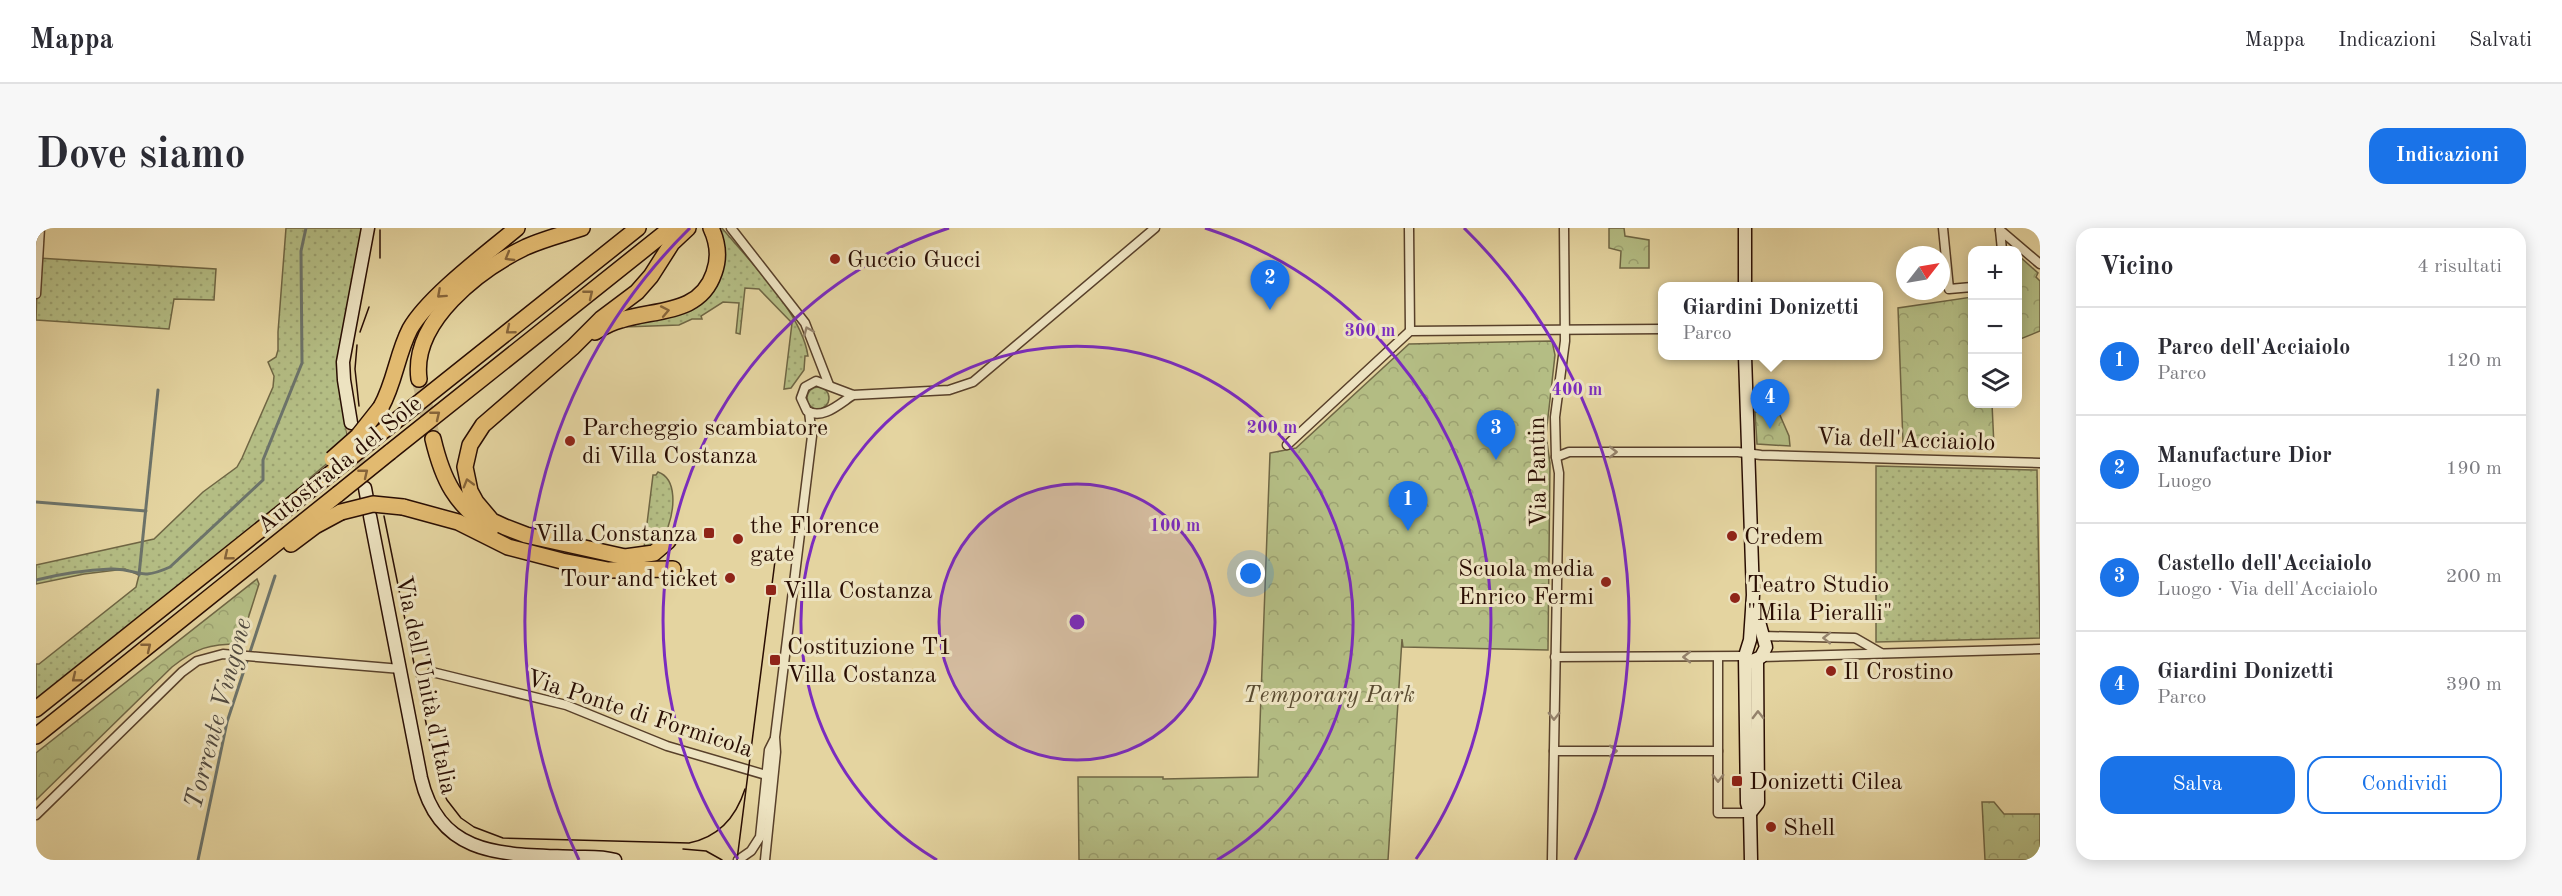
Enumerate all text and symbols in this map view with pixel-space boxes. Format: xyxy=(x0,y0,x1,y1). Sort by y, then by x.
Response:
text: Mappa xyxy=(30,27,114,55)
text: Mappa xyxy=(2245,30,2305,51)
text: Indicazioni xyxy=(2338,30,2436,51)
text: Salvati xyxy=(2469,30,2532,51)
button: Indicazioni xyxy=(2369,128,2526,184)
text: Dove siamo xyxy=(36,135,246,177)
north arrow xyxy=(1896,246,1950,300)
map controls xyxy=(1968,246,2022,408)
button: + xyxy=(1968,246,2022,300)
place label: Guccio Gucci xyxy=(847,249,981,273)
one-way arrow xyxy=(505,250,515,261)
marker: Guccio Gucci xyxy=(828,252,842,266)
text: Vicino xyxy=(2100,254,2174,280)
text: 4 risultati xyxy=(2417,257,2502,277)
pin: 2 xyxy=(1250,260,1290,310)
popup xyxy=(1658,282,1883,360)
one-way arrow xyxy=(437,287,448,298)
one-way arrow xyxy=(582,290,593,301)
text: Giardini Donizetti xyxy=(1682,297,1859,319)
button: − xyxy=(1968,300,2022,354)
one-way arrow xyxy=(660,305,670,318)
text: 300 m xyxy=(1345,322,1395,340)
one-way arrow xyxy=(506,323,517,334)
text: Parco xyxy=(1682,324,1732,344)
one-way arrow xyxy=(803,326,815,337)
text: Parco dell'Acciaiolo xyxy=(2157,337,2350,359)
text: 1 xyxy=(2114,351,2125,371)
text: 120 m xyxy=(2446,351,2502,371)
button: layers xyxy=(1968,354,2022,408)
text: Parco xyxy=(2157,364,2206,384)
pin: 4 xyxy=(1750,380,1790,429)
text: 400 m xyxy=(1552,381,1602,399)
street label: Autostrada del Sole xyxy=(253,392,427,539)
pin: 3 xyxy=(1476,410,1516,460)
one-way arrow xyxy=(429,412,440,423)
place label: Parcheggio scambiatore di Villa Costanza xyxy=(582,417,828,469)
street label: Via Pantin xyxy=(1526,417,1552,527)
text: 200 m xyxy=(1247,419,1297,437)
street label: Via dell'Acciaiolo xyxy=(1816,426,1996,456)
marker: Parcheggio scambiatore di Villa Costanza xyxy=(563,434,577,448)
text: Manufacture Dior xyxy=(2157,445,2332,467)
one-way arrow xyxy=(1609,446,1618,458)
text: 2 xyxy=(2114,459,2125,479)
text: 190 m xyxy=(2446,459,2502,479)
one-way arrow xyxy=(357,469,368,480)
text: Luogo xyxy=(2157,472,2212,492)
one-way arrow xyxy=(463,479,475,489)
pin: 1 xyxy=(1388,482,1428,531)
place label: the Florence gate xyxy=(750,515,879,567)
text: 100 m xyxy=(1150,517,1200,535)
place label: Villa Constanza xyxy=(535,523,697,547)
marker: Villa Constanza xyxy=(702,526,716,540)
place label: Credem xyxy=(1744,526,1824,550)
marker: Credem xyxy=(1725,529,1739,543)
marker: the Florence gate xyxy=(731,532,745,546)
one-way arrow xyxy=(224,548,235,559)
text: Castello dell'Acciaiolo xyxy=(2157,553,2372,575)
place label: Scuola media Enrico Fermi xyxy=(1458,558,1594,610)
your location xyxy=(1236,559,1265,588)
text: 3 xyxy=(2114,567,2125,587)
text: 200 m xyxy=(2446,567,2502,587)
place label: Tour and ticket xyxy=(560,568,718,592)
marker: Tour and ticket xyxy=(723,571,737,585)
street label: Via dell'Unità d'Italia xyxy=(390,574,460,797)
place label: Teatro Studio "Mila Pieralli" xyxy=(1747,574,1893,626)
marker: Scuola media Enrico Fermi xyxy=(1599,575,1613,589)
place label: Villa Costanza xyxy=(783,580,933,604)
text: Luogo · Via dell'Acciaiolo xyxy=(2157,580,2378,600)
marker: Villa Costanza xyxy=(764,583,778,597)
marker: Teatro Studio "Mila Pieralli" xyxy=(1728,591,1742,605)
centre of rings xyxy=(1067,612,1087,632)
water label: Torrente Vingone xyxy=(181,615,257,812)
one-way arrow xyxy=(1822,632,1831,644)
place label: Costituzione T1 Villa Costanza xyxy=(787,636,952,688)
one-way arrow xyxy=(140,644,151,655)
one-way arrow xyxy=(1682,651,1691,663)
marker: Costituzione T1 Villa Costanza xyxy=(768,653,782,667)
place label: Il Crostino xyxy=(1843,661,1954,685)
text: Giardini Donizetti xyxy=(2157,661,2334,683)
marker: Il Crostino xyxy=(1824,664,1838,678)
street label: Via Ponte di Formicola xyxy=(523,667,756,763)
one-way arrow xyxy=(71,670,82,681)
text: 4 xyxy=(2114,675,2125,695)
text: 390 m xyxy=(2446,675,2502,695)
park label: Temporary Park xyxy=(1243,684,1415,708)
text: Parco xyxy=(2157,688,2206,708)
one-way arrow xyxy=(1751,710,1764,719)
one-way arrow xyxy=(1548,711,1561,720)
one-way arrow xyxy=(1608,745,1617,757)
button: Salva xyxy=(2100,756,2295,814)
button: Condividi xyxy=(2307,756,2502,814)
place label: Donizetti Cilea xyxy=(1749,771,1903,795)
one-way arrow xyxy=(1712,774,1724,783)
marker: Donizetti Cilea xyxy=(1730,774,1744,788)
place label: Shell xyxy=(1783,817,1835,841)
marker: Shell xyxy=(1764,820,1778,834)

